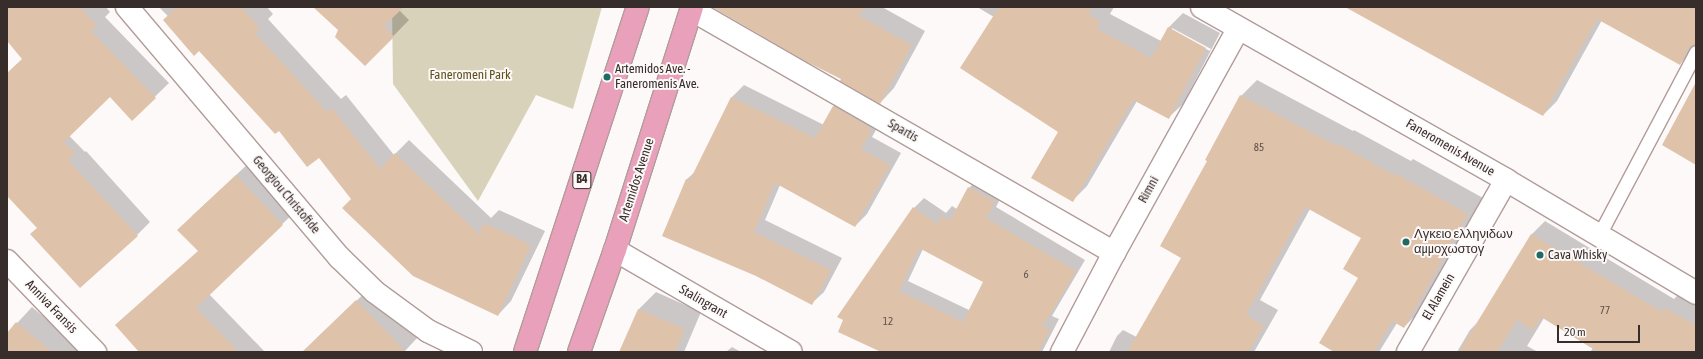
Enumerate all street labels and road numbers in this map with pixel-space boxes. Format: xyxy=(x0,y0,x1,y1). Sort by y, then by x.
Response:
street label: Spartis xyxy=(885,116,921,146)
street label: Faneromenis Avenue xyxy=(1403,116,1497,180)
street label: Artemidos Avenue xyxy=(616,136,658,224)
street label: Georgiou Christofide xyxy=(249,153,323,237)
road number: B4 xyxy=(572,170,592,190)
street label: Rimni xyxy=(1135,174,1163,206)
street label: El Alamein xyxy=(1419,271,1459,323)
street label: Anniva Fransis xyxy=(22,277,80,337)
street label: Stalingrant xyxy=(676,282,730,322)

